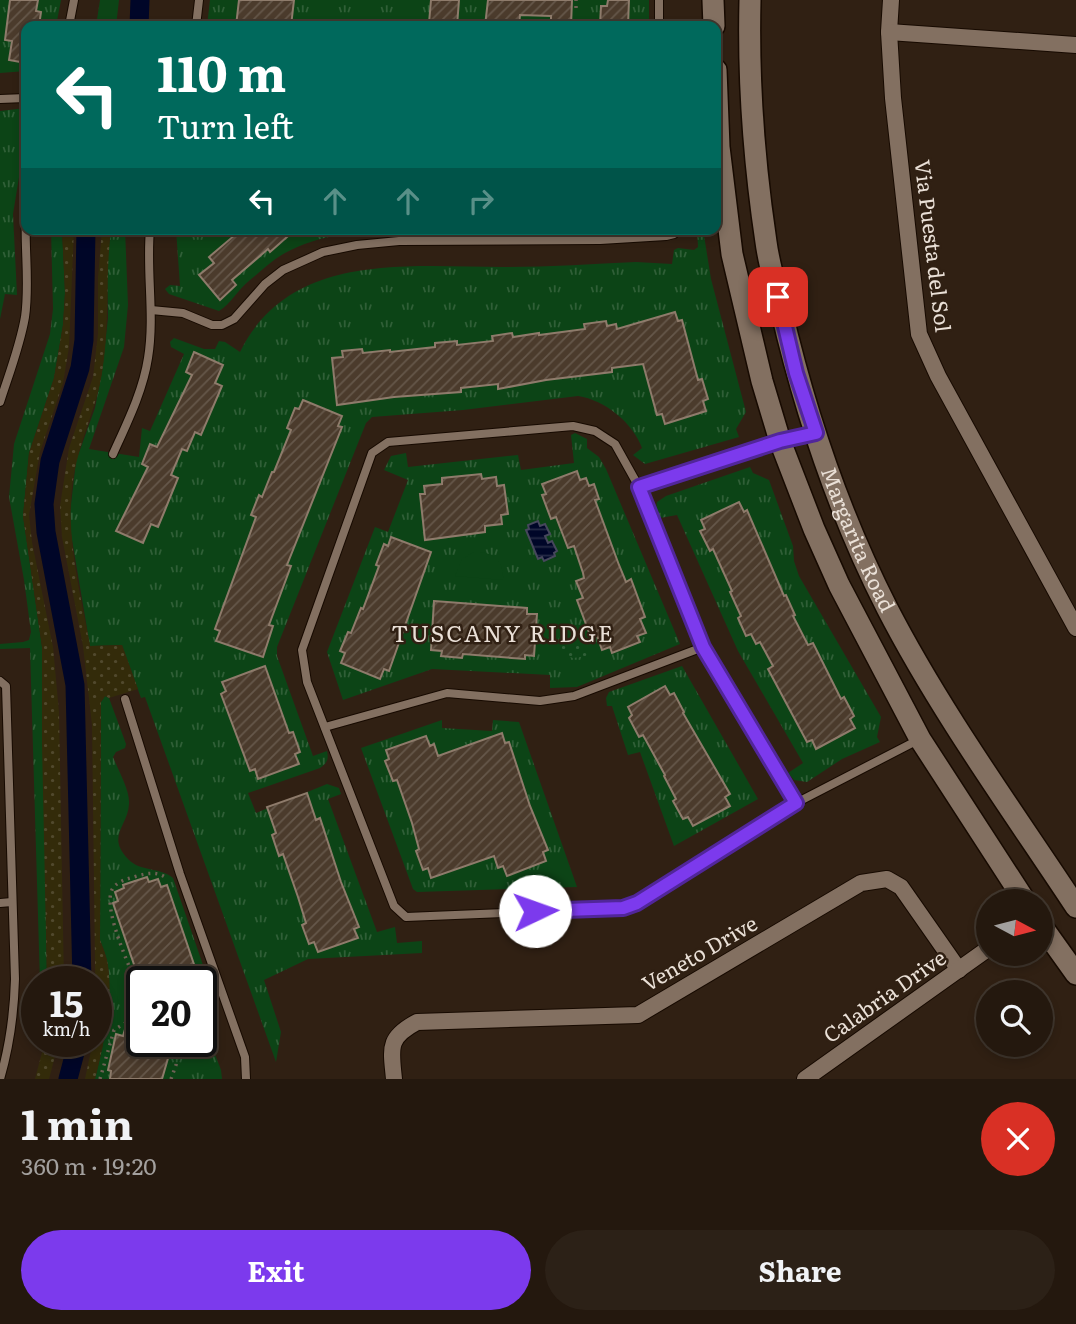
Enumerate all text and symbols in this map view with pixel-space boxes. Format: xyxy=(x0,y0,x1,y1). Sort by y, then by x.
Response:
text: 110 m xyxy=(157,34,286,107)
icon: left xyxy=(42,49,133,140)
text: Turn left xyxy=(157,101,294,149)
street label: Via Puesta del Sol xyxy=(909,158,960,334)
icon: left xyxy=(243,182,281,220)
icon: ahead xyxy=(316,182,354,220)
icon: ahead xyxy=(389,182,427,220)
icon: right xyxy=(462,182,500,220)
pin xyxy=(748,267,808,327)
icon: arrive xyxy=(759,278,797,316)
street label: Margarita Road xyxy=(815,462,905,617)
district label: TUSCANY RIDGE xyxy=(391,615,615,649)
position arrow xyxy=(498,874,572,948)
north arrow xyxy=(976,889,1054,966)
map controls xyxy=(976,889,1053,1057)
street label: Veneto Drive xyxy=(635,906,762,997)
street label: Calabria Drive xyxy=(816,941,951,1049)
speed limit sign: 20 xyxy=(126,966,217,1057)
text: 15 xyxy=(50,976,83,1028)
button: search xyxy=(976,980,1053,1057)
text: km/h xyxy=(43,1015,90,1042)
text: 1 min xyxy=(21,1091,133,1153)
button: close xyxy=(981,1102,1055,1176)
text: 360 m · 19:20 xyxy=(21,1148,157,1182)
button: Exit xyxy=(21,1230,531,1310)
button: Share xyxy=(545,1230,1055,1310)

